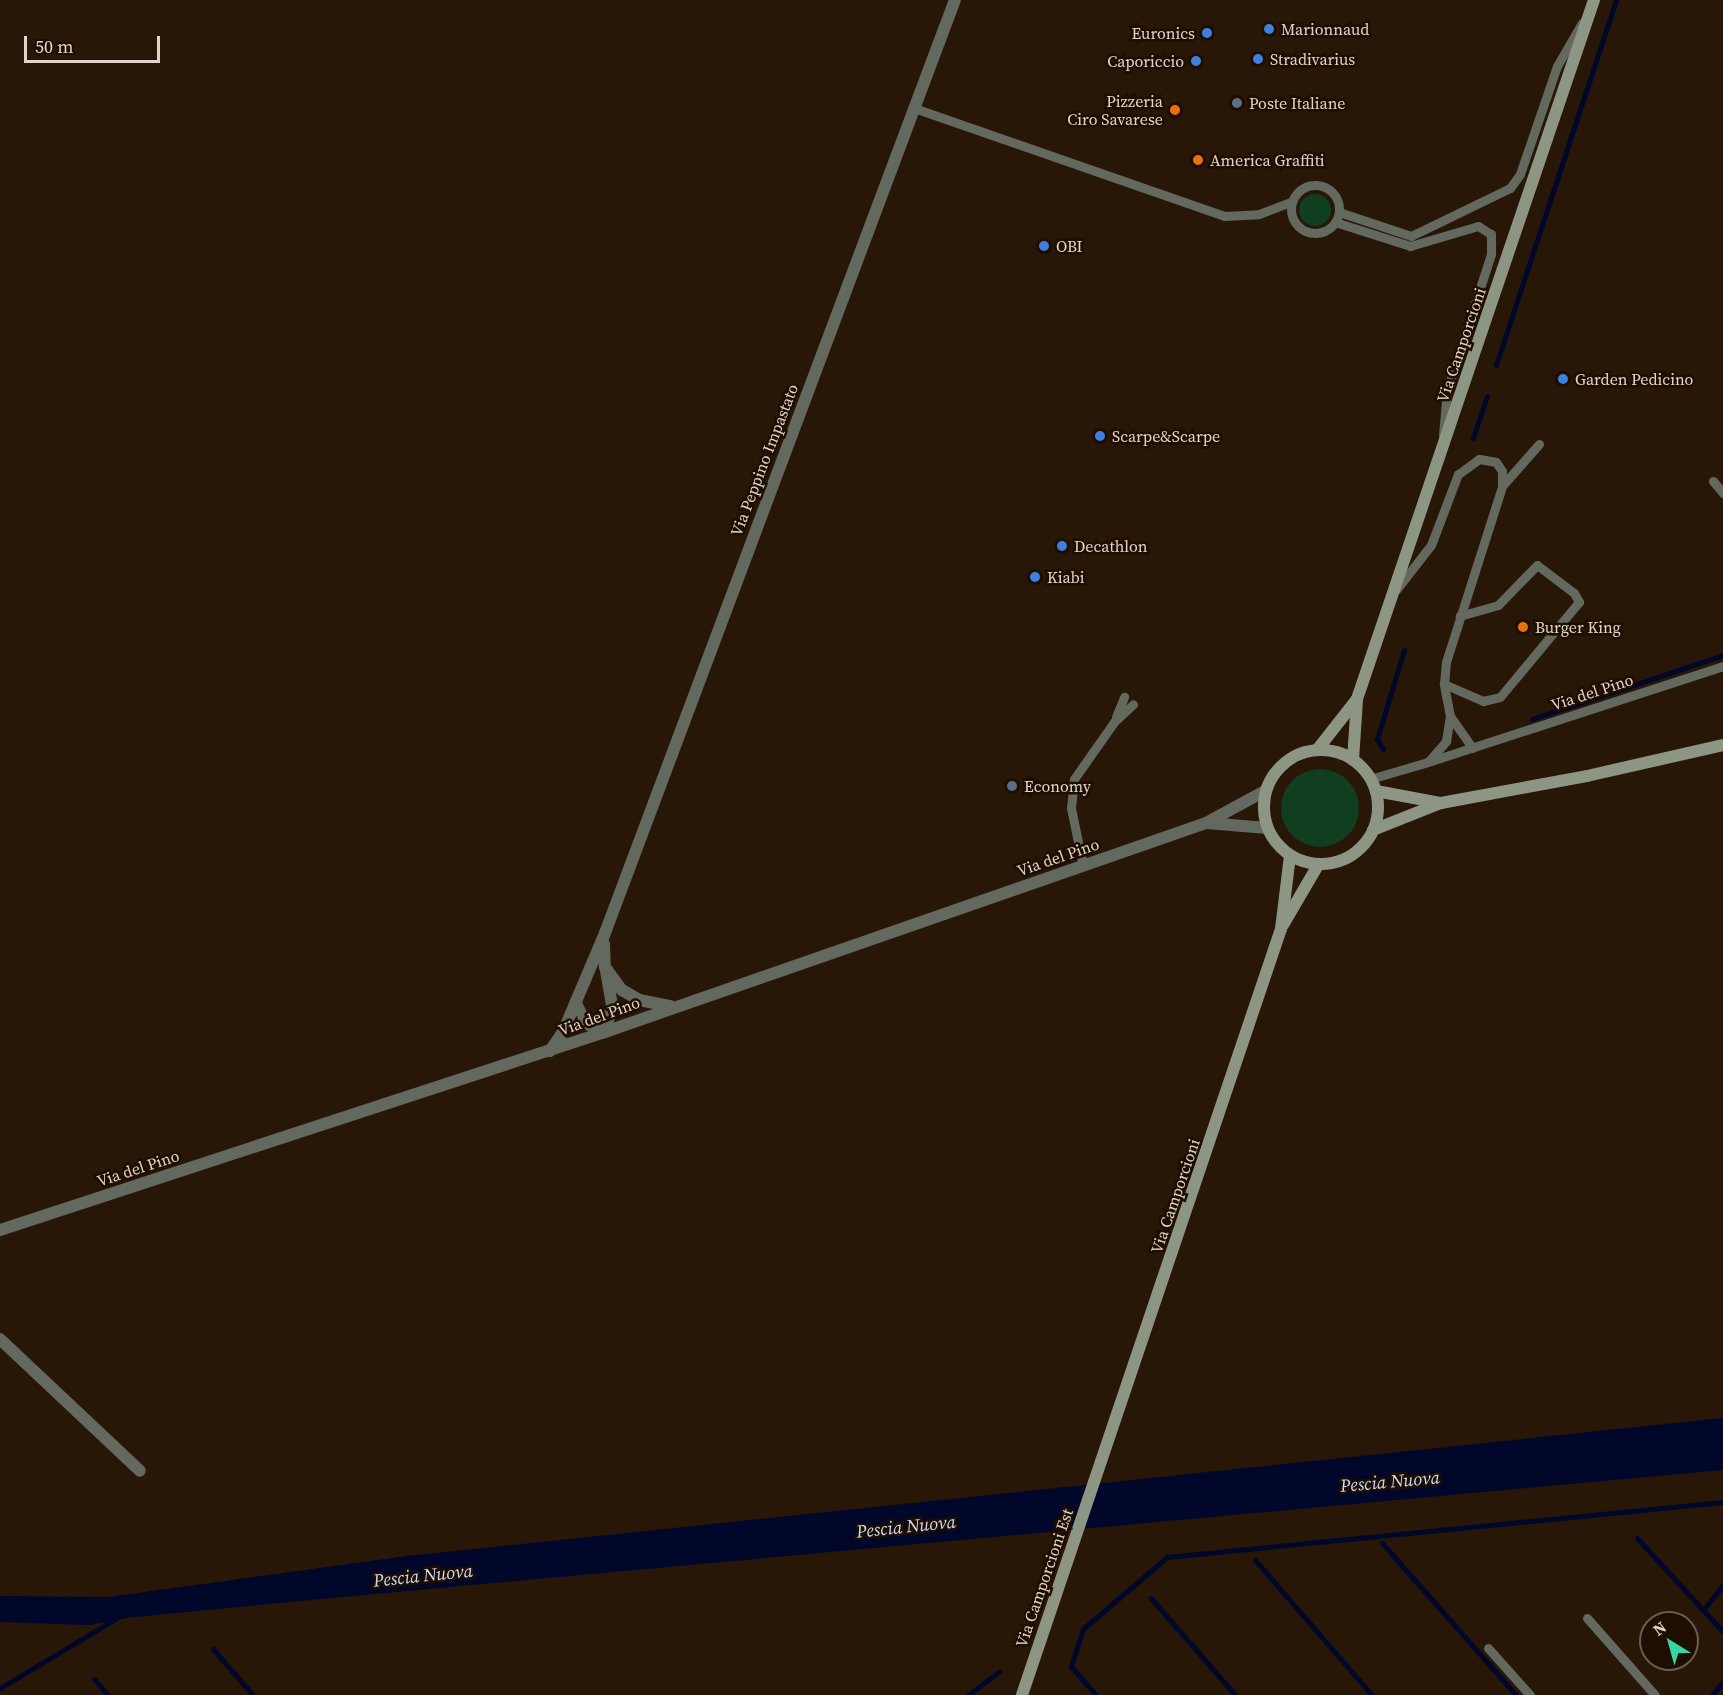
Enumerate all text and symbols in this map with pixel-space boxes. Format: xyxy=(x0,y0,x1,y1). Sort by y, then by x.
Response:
place label: Marionnaud xyxy=(1281,19,1369,39)
marker: Marionnaud xyxy=(1262,22,1276,36)
place label: Euronics xyxy=(1132,23,1195,43)
scale bar xyxy=(27,24,164,62)
marker: Euronics xyxy=(1200,26,1214,40)
text: 50 m xyxy=(35,34,73,59)
place label: Stradivarius xyxy=(1270,49,1355,69)
place label: Caporiccio xyxy=(1107,51,1184,71)
marker: Stradivarius xyxy=(1251,52,1265,66)
marker: Caporiccio xyxy=(1189,54,1203,68)
place label: Pizzeria Ciro Savarese xyxy=(1067,91,1163,129)
place label: Poste Italiane xyxy=(1249,93,1345,113)
marker: Poste Italiane xyxy=(1230,96,1244,110)
marker: Pizzeria Ciro Savarese xyxy=(1168,103,1182,117)
place label: America Graffiti xyxy=(1210,150,1325,170)
marker: America Graffiti xyxy=(1191,153,1205,167)
place label: OBI xyxy=(1056,236,1083,256)
marker: OBI xyxy=(1037,239,1051,253)
street label: Via Camporcioni xyxy=(1432,285,1490,405)
place label: Garden Pedicino xyxy=(1575,369,1693,389)
marker: Garden Pedicino xyxy=(1556,372,1570,386)
street label: Via Peppino Impastato xyxy=(726,381,802,539)
place label: Scarpe&Scarpe xyxy=(1112,426,1220,446)
marker: Scarpe&Scarpe xyxy=(1093,429,1107,443)
place label: Decathlon xyxy=(1074,536,1148,556)
marker: Decathlon xyxy=(1055,539,1069,553)
place label: Kiabi xyxy=(1047,567,1085,587)
marker: Kiabi xyxy=(1028,570,1042,584)
place label: Burger King xyxy=(1535,617,1621,637)
marker: Burger King xyxy=(1516,620,1530,634)
street label: Via del Pino xyxy=(1548,670,1636,714)
place label: Economy xyxy=(1024,776,1091,796)
marker: Economy xyxy=(1005,779,1019,793)
street label: Via del Pino xyxy=(1015,834,1101,880)
street label: Via del Pino xyxy=(556,992,642,1040)
street label: Via Camporcioni xyxy=(1146,1136,1204,1256)
street label: Via del Pino xyxy=(94,1146,182,1190)
water label: Pescia Nuova xyxy=(1339,1467,1441,1497)
street label: Via Camporcioni Est xyxy=(1011,1506,1077,1650)
water label: Pescia Nuova xyxy=(855,1511,957,1543)
water label: Pescia Nuova xyxy=(372,1560,474,1592)
north arrow xyxy=(1639,1611,1699,1671)
text: N xyxy=(1648,1616,1671,1641)

